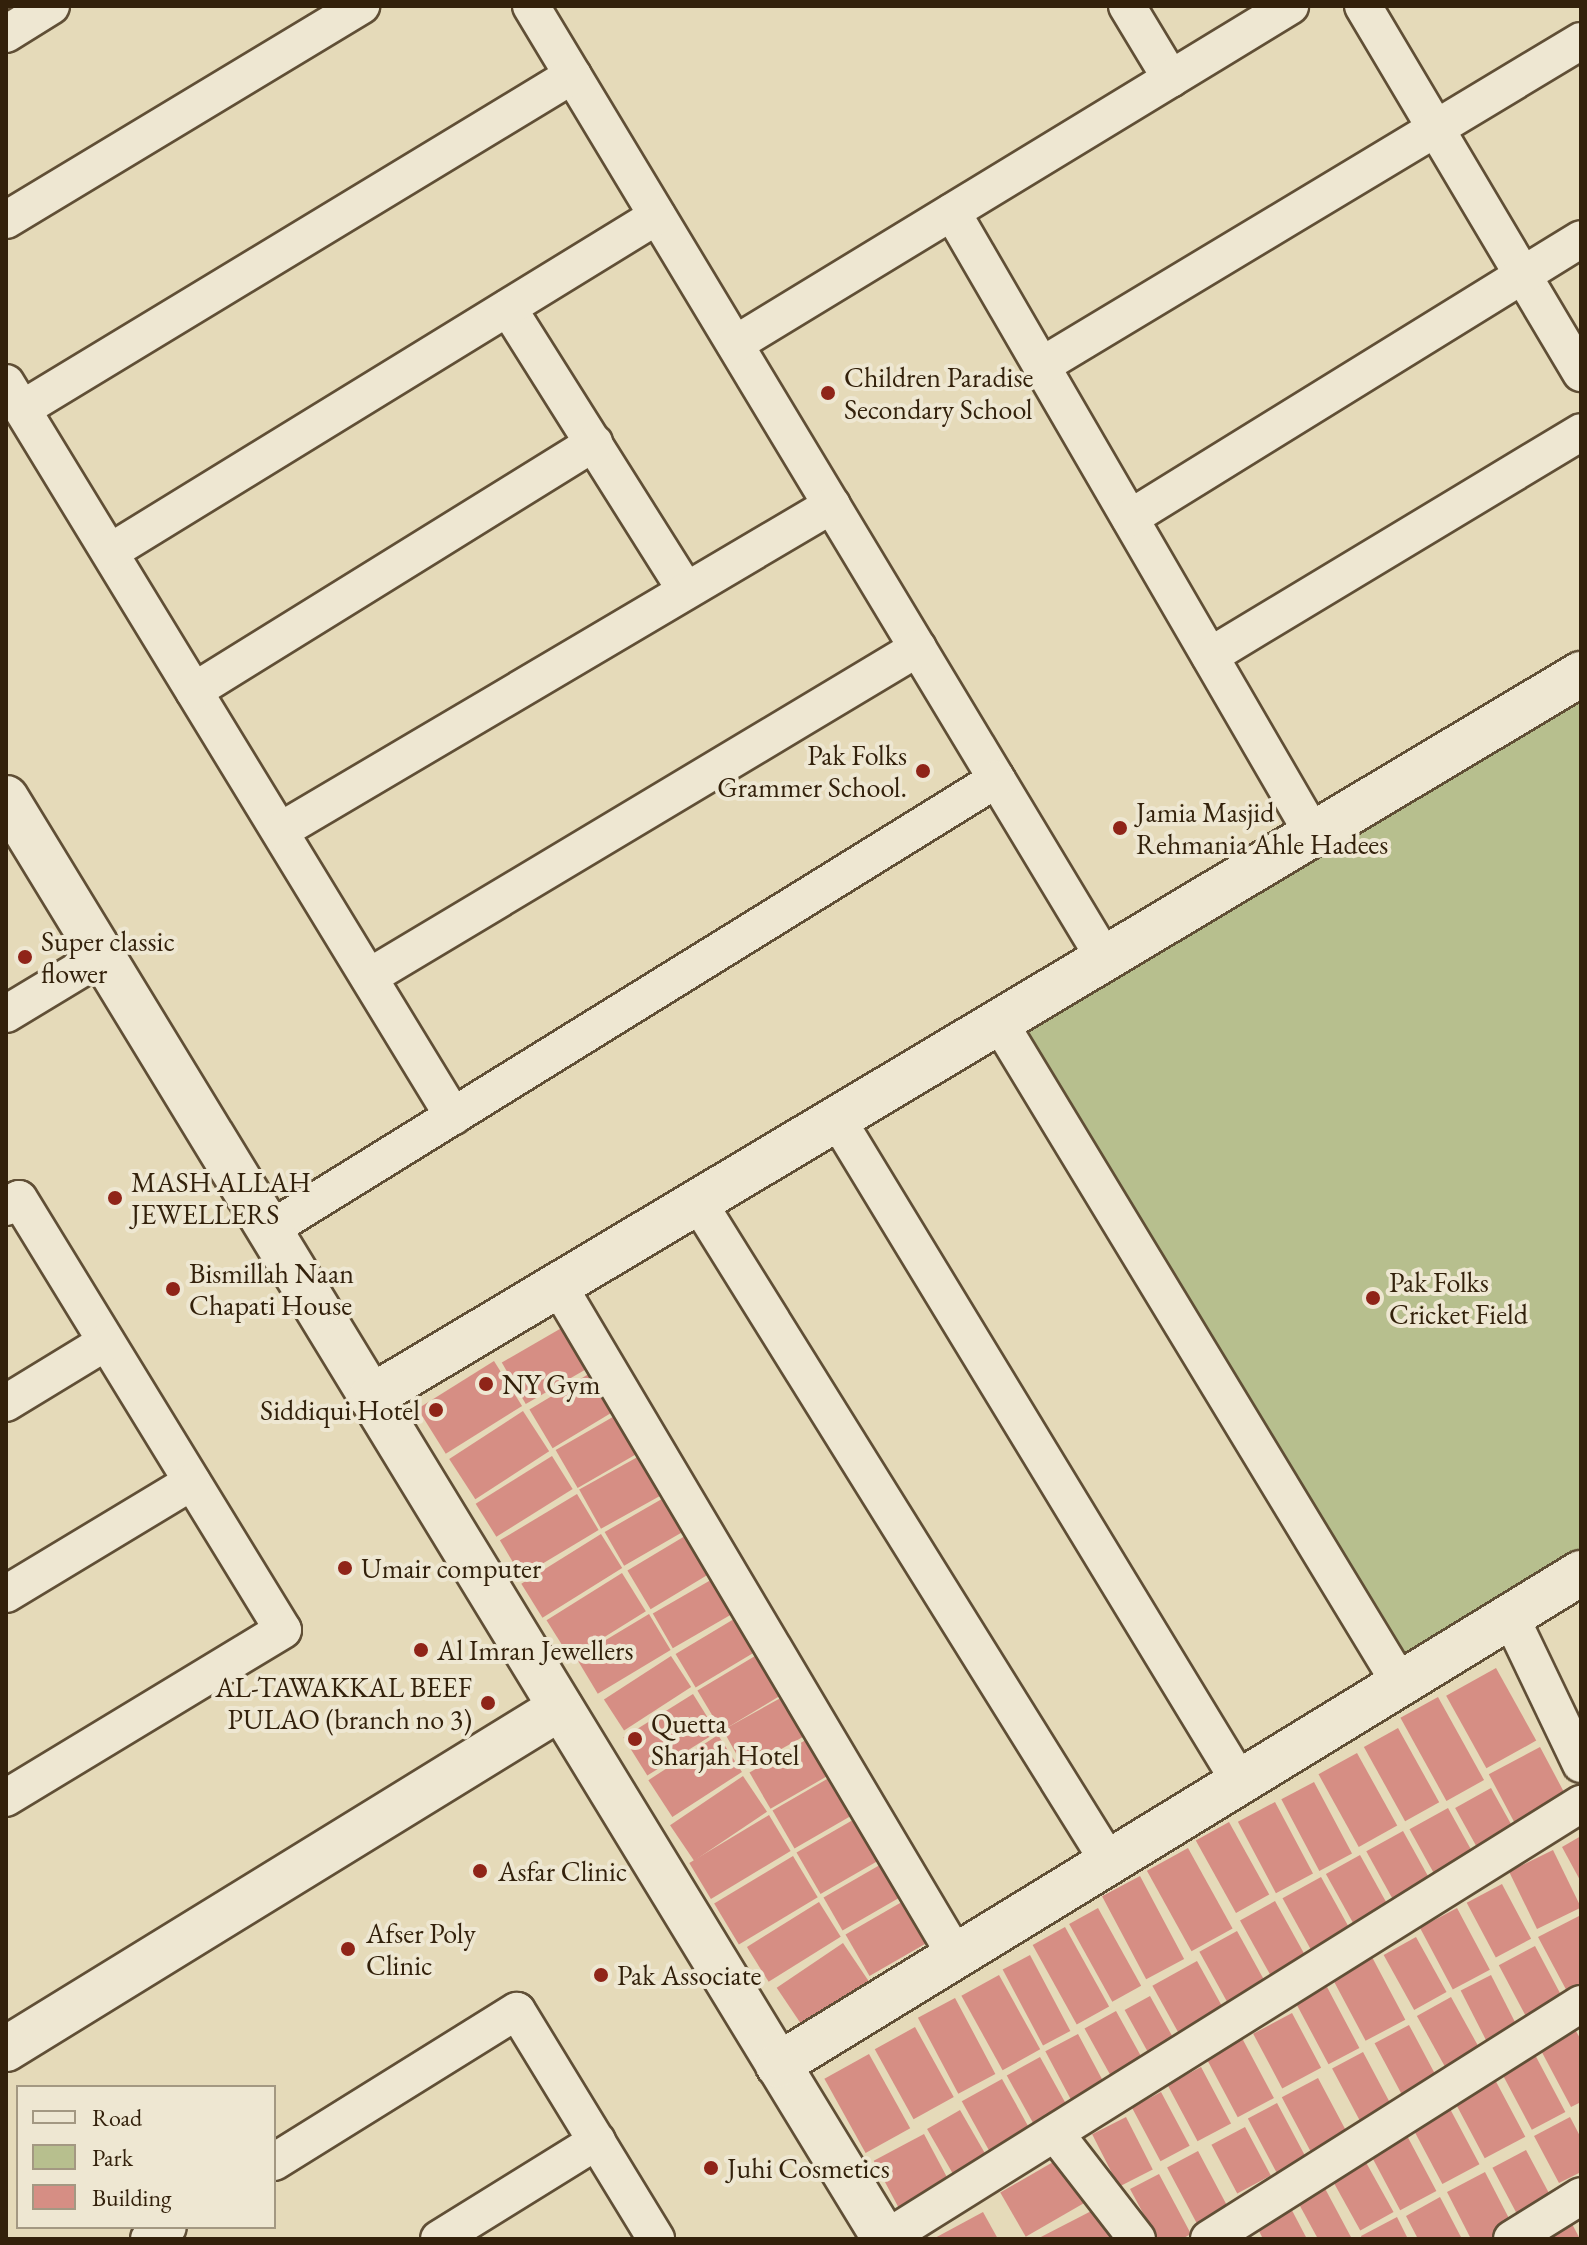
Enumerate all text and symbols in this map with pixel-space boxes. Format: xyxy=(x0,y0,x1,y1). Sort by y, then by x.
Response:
place label: Children Paradise Secondary School xyxy=(844,360,1033,426)
marker: Children Paradise Secondary School xyxy=(819,384,837,402)
place label: Pak Folks Grammer School. xyxy=(717,738,907,804)
marker: Pak Folks Grammer School. xyxy=(914,762,932,780)
place label: Jamia Masjid Rehmania Ahle Hadees xyxy=(1136,795,1388,861)
marker: Jamia Masjid Rehmania Ahle Hadees xyxy=(1111,819,1129,837)
place label: Super classic flower xyxy=(41,924,175,990)
marker: Super classic flower xyxy=(16,948,34,966)
place label: MASH ALLAH JEWELLERS xyxy=(131,1165,311,1231)
marker: MASH ALLAH JEWELLERS xyxy=(106,1189,124,1207)
place label: Bismillah Naan Chapati House xyxy=(189,1256,354,1322)
place label: Pak Folks Cricket Field xyxy=(1389,1265,1528,1331)
marker: Bismillah Naan Chapati House xyxy=(164,1280,182,1298)
marker: Pak Folks Cricket Field xyxy=(1364,1289,1382,1307)
place label: NY Gym xyxy=(502,1367,600,1401)
marker: NY Gym xyxy=(477,1375,495,1393)
place label: Siddiqui Hotel xyxy=(260,1393,420,1427)
marker: Siddiqui Hotel xyxy=(427,1401,445,1419)
place label: Umair computer xyxy=(361,1551,541,1585)
marker: Umair computer xyxy=(336,1559,354,1577)
place label: Al Imran Jewellers xyxy=(437,1633,634,1667)
marker: Al Imran Jewellers xyxy=(412,1641,430,1659)
place label: AL-TAWAKKAL BEEF PULAO (branch no 3) xyxy=(215,1670,472,1736)
marker: AL-TAWAKKAL BEEF PULAO (branch no 3) xyxy=(479,1694,497,1712)
place label: Quetta Sharjah Hotel xyxy=(651,1706,799,1772)
marker: Quetta Sharjah Hotel xyxy=(626,1730,644,1748)
place label: Asfar Clinic xyxy=(498,1854,627,1888)
marker: Asfar Clinic xyxy=(469,1860,491,1882)
place label: Afser Poly Clinic xyxy=(366,1916,476,1982)
marker: Afser Poly Clinic xyxy=(337,1938,359,1960)
place label: Pak Associate xyxy=(617,1958,761,1992)
marker: Pak Associate xyxy=(592,1966,610,1984)
legend xyxy=(16,2085,276,2229)
text: Road xyxy=(92,2102,142,2133)
text: Park xyxy=(92,2142,133,2173)
place label: Juhi Cosmetics xyxy=(727,2151,890,2185)
marker: Juhi Cosmetics xyxy=(702,2159,720,2177)
text: Building xyxy=(92,2182,172,2213)

